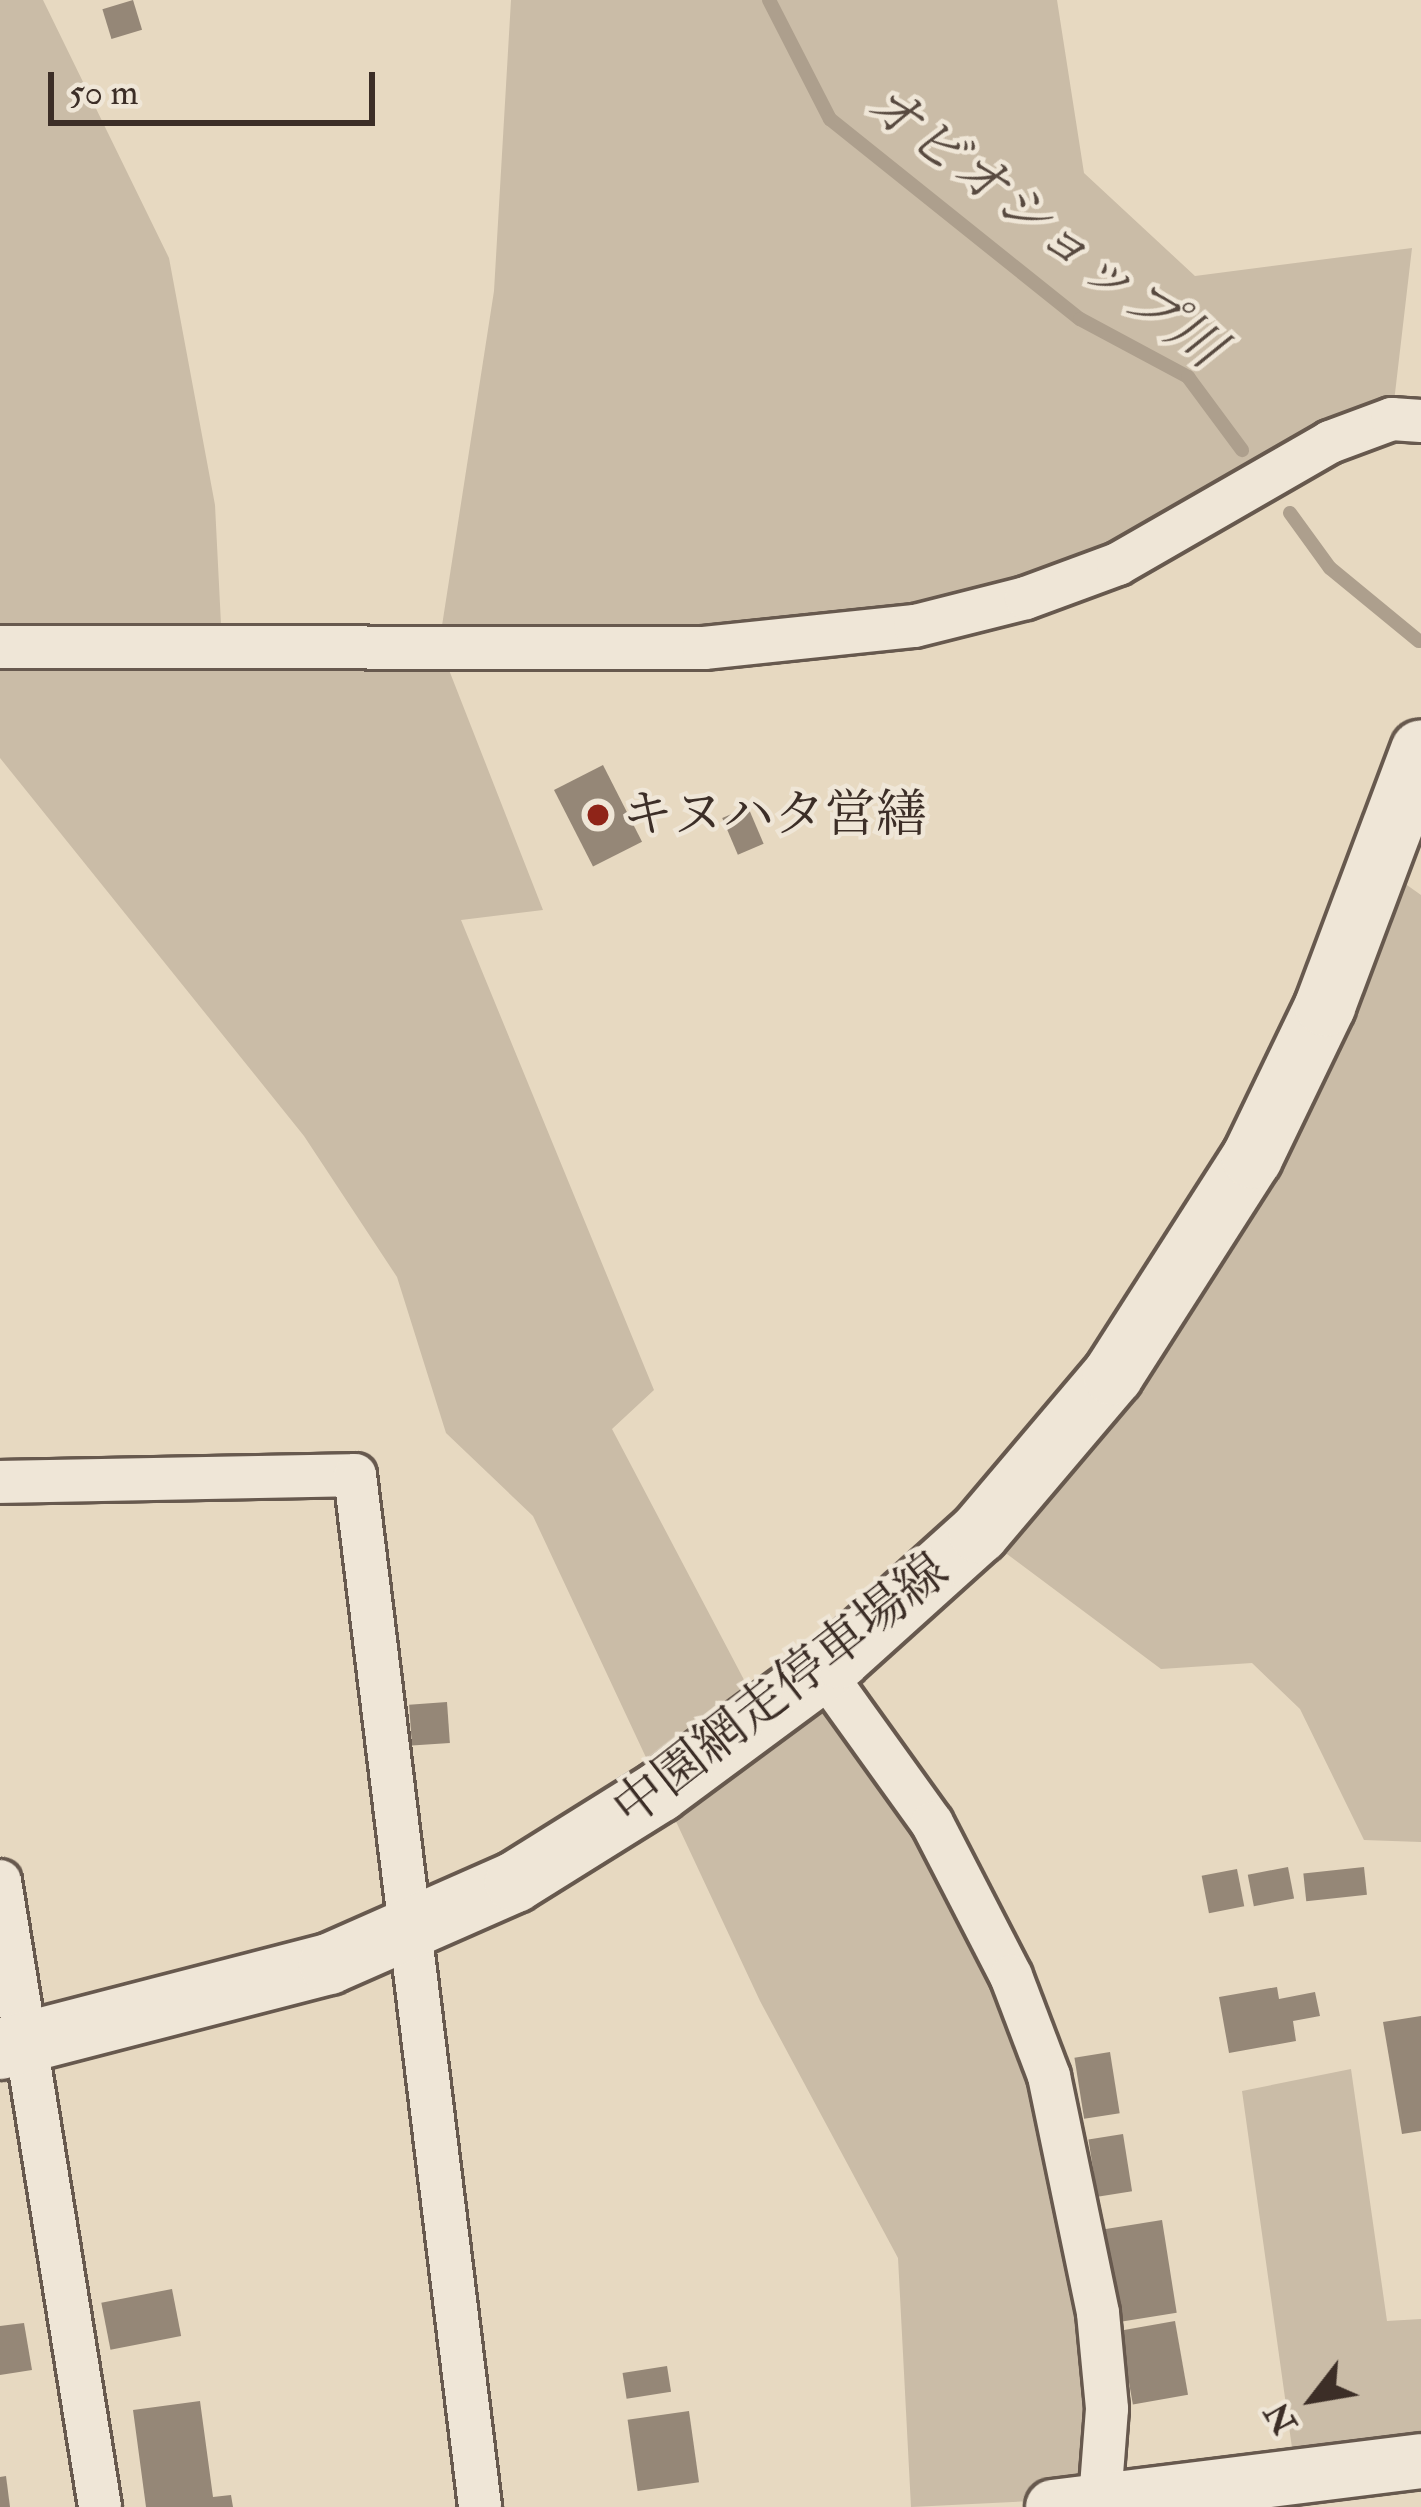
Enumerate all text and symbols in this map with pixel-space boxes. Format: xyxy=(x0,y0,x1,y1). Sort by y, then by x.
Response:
scale bar xyxy=(54,48,381,122)
text: 50 m xyxy=(69,70,138,115)
water label: オビオショップ川 xyxy=(852,70,1236,382)
place label: キヌハタ営繕 xyxy=(622,784,928,846)
marker: キヌハタ営繕 xyxy=(585,802,611,828)
street label: 中園網走停車場線 xyxy=(601,1540,961,1840)
north arrow xyxy=(1253,2339,1373,2459)
text: N xyxy=(1257,2395,1307,2441)

